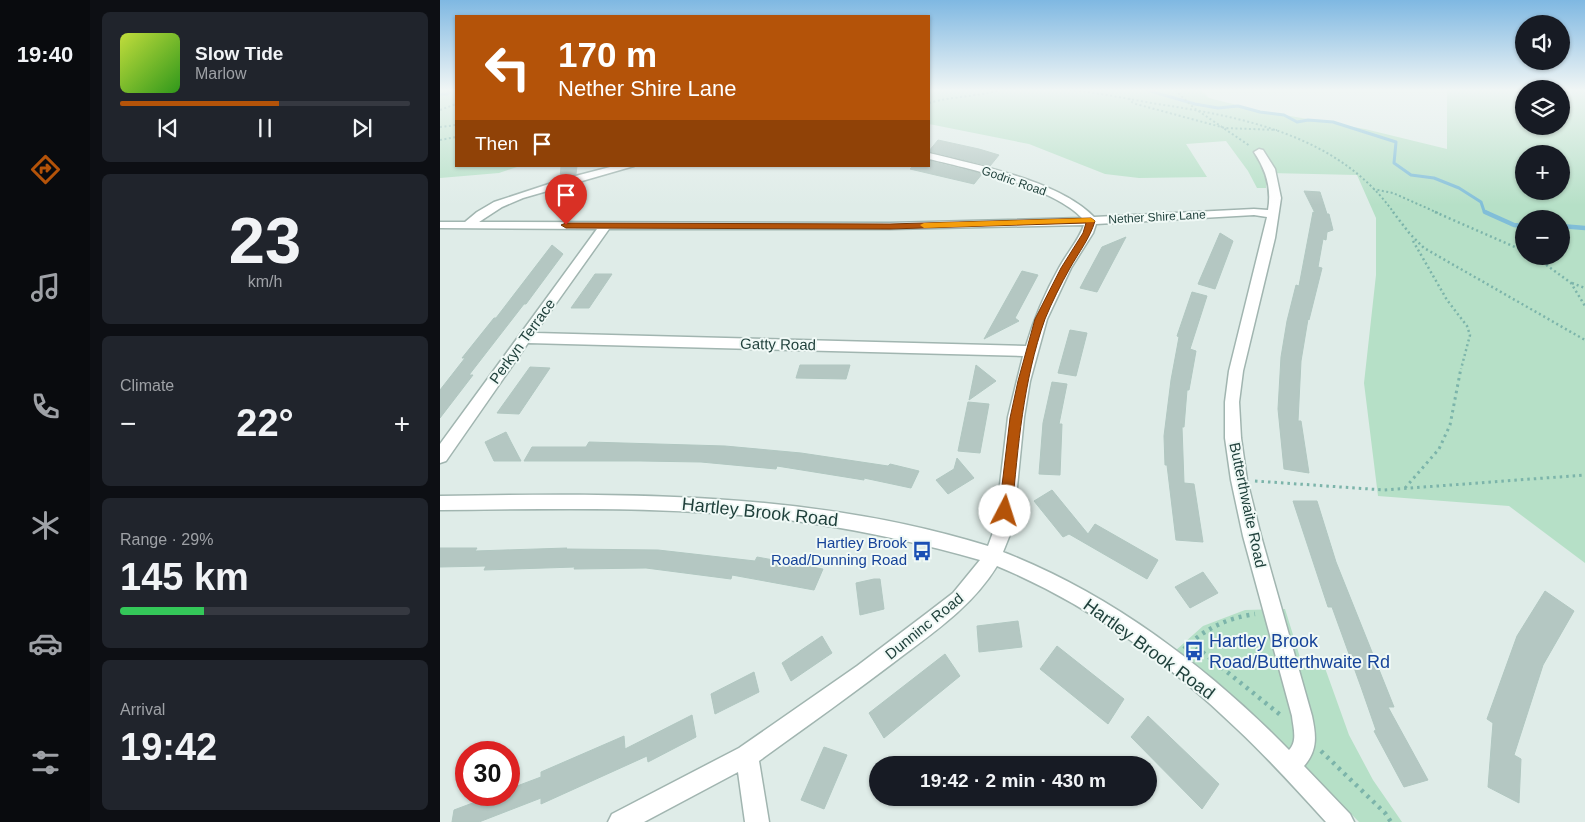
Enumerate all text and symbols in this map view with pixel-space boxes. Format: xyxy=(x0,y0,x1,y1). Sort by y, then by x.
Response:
map controls xyxy=(1515,15,1570,265)
button: sound xyxy=(1515,15,1570,70)
icon: left xyxy=(475,35,540,100)
text: 170 m xyxy=(558,35,657,74)
text: 19:40 xyxy=(17,42,73,67)
text: Slow Tide xyxy=(195,43,283,64)
text: Marlow xyxy=(195,65,247,82)
text: Nether Shire Lane xyxy=(558,76,737,101)
button: layers xyxy=(1515,80,1570,135)
icon: previous xyxy=(154,114,182,142)
icon: pause xyxy=(251,114,279,142)
icon: next xyxy=(348,114,376,142)
icon: arrive xyxy=(528,130,556,158)
text: Then xyxy=(475,133,518,154)
button: + xyxy=(1515,145,1570,200)
icon: directions xyxy=(28,152,63,187)
street label: Godric Road xyxy=(980,163,1048,199)
pin xyxy=(545,174,587,225)
icon: arrive xyxy=(552,181,580,209)
text: 23 xyxy=(229,204,301,277)
street label: Nether Shire Lane xyxy=(1108,207,1206,227)
button: − xyxy=(1515,210,1570,265)
icon: music xyxy=(28,270,63,305)
text: km/h xyxy=(248,273,282,290)
street label: Perkyn Terrace xyxy=(486,295,558,387)
street label: Gatty Road xyxy=(740,335,816,353)
text: Climate xyxy=(120,377,174,394)
icon: phone xyxy=(28,389,63,424)
text: 22° xyxy=(236,402,294,444)
text: − xyxy=(120,408,136,439)
text: + xyxy=(394,408,410,439)
street label: Butterthwaite Road xyxy=(1226,441,1270,569)
position arrow xyxy=(978,484,1030,536)
street label: Hartley Brook Road xyxy=(681,494,839,530)
icon: climate xyxy=(28,508,63,543)
text: Range · 29% xyxy=(120,531,213,548)
place label: Hartley Brook Road/Dunning Road xyxy=(771,534,907,568)
bus stop icon: Hartley Brook Road/Dunning Road xyxy=(911,540,933,562)
text: 145 km xyxy=(120,556,249,598)
street label: Dunninc Road xyxy=(882,589,966,663)
street label: Hartley Brook Road xyxy=(1080,595,1218,703)
icon: car xyxy=(28,626,63,661)
place label: Hartley Brook Road/Butterthwaite Rd xyxy=(1209,631,1390,672)
bus stop icon: Hartley Brook Road/Butterthwaite Rd xyxy=(1183,640,1205,662)
text: Arrival xyxy=(120,701,165,718)
text: 19:42 xyxy=(120,726,217,768)
speed limit sign: 30 xyxy=(455,741,520,806)
icon: filters xyxy=(28,745,63,780)
text: 19:42 · 2 min · 430 m xyxy=(920,770,1106,791)

